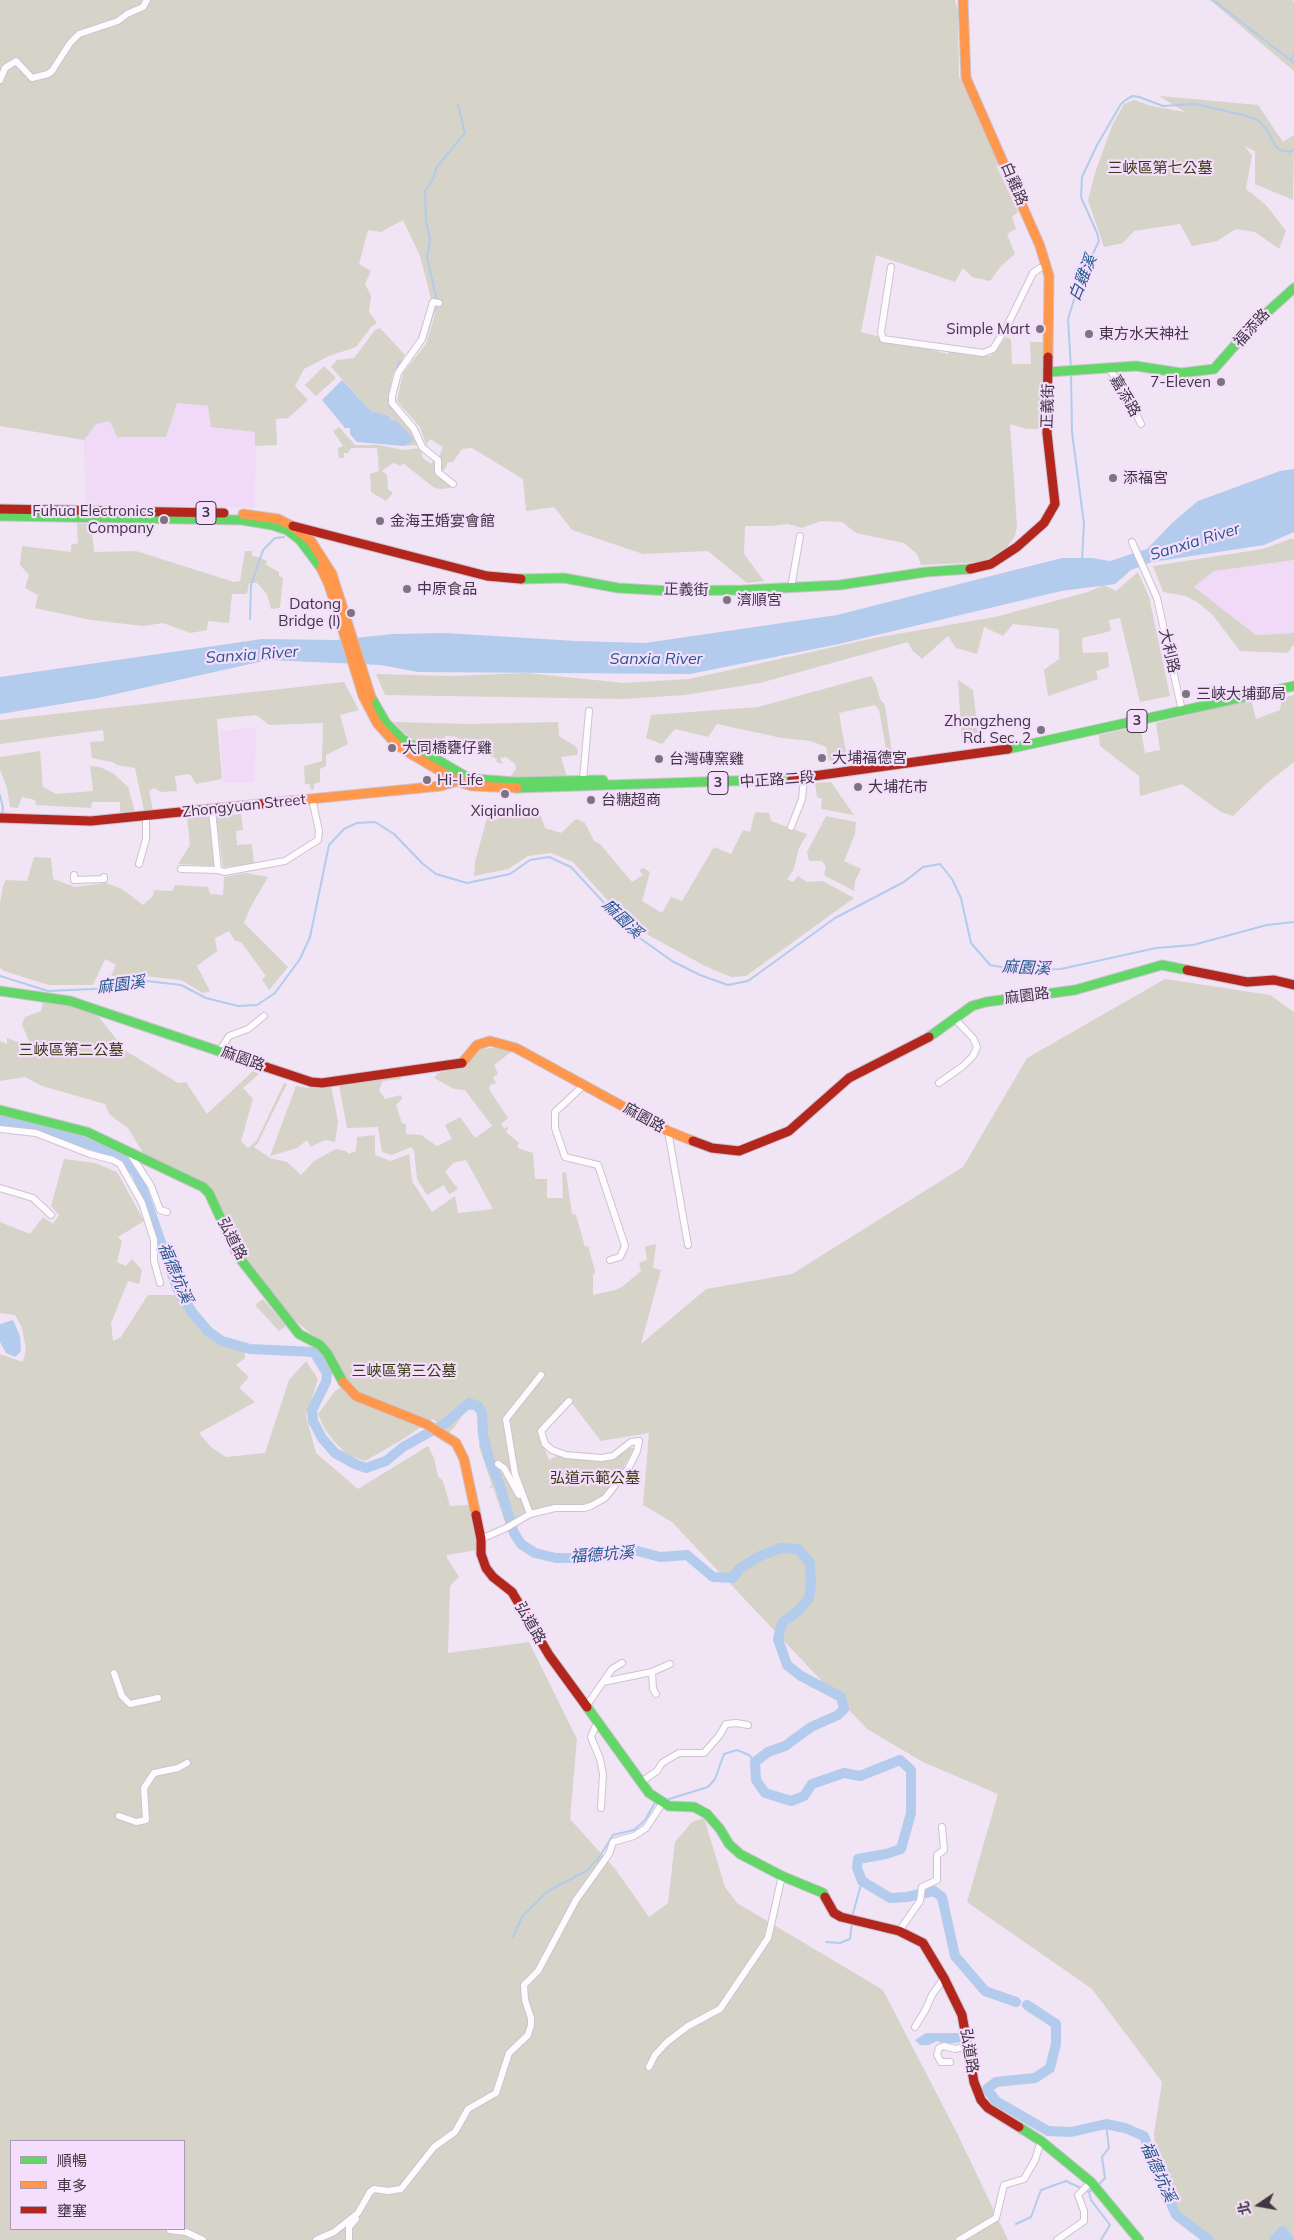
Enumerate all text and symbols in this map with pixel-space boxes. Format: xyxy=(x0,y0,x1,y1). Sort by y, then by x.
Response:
park label: 三峽區第七公墓 xyxy=(1108,159,1212,177)
street label: 白雞路 xyxy=(997,160,1031,208)
water label: 白雞溪 xyxy=(1065,252,1101,304)
street label: 福添路 xyxy=(1230,305,1274,351)
place label: Simple Mart xyxy=(946,320,1030,338)
marker: Simple Mart xyxy=(1034,323,1046,335)
place label: 東方水天神社 xyxy=(1099,325,1189,343)
marker: 東方水天神社 xyxy=(1083,328,1095,340)
street label: 嘉添路 xyxy=(1106,372,1144,420)
place label: 7-Eleven xyxy=(1150,373,1211,391)
marker: 7-Eleven xyxy=(1215,376,1227,388)
street label: 正義街 xyxy=(1038,383,1058,429)
place label: 添福宮 xyxy=(1123,469,1168,487)
marker: 添福宮 xyxy=(1107,472,1119,484)
place label: Fuhua Electronics Company xyxy=(32,502,154,537)
road number: 3 xyxy=(196,502,216,524)
place label: 金海王婚宴會館 xyxy=(390,512,495,530)
marker: Fuhua Electronics Company xyxy=(158,514,170,526)
marker: 金海王婚宴會館 xyxy=(374,515,386,527)
water label: Sanxia River xyxy=(1148,519,1242,565)
place label: 中原食品 xyxy=(417,580,477,598)
street label: 正義街 xyxy=(663,581,709,599)
marker: 中原食品 xyxy=(401,583,413,595)
place label: 濟順宮 xyxy=(737,591,782,609)
marker: 濟順宮 xyxy=(721,594,733,606)
place label: Datong Bridge (I) xyxy=(278,595,341,630)
marker: Datong Bridge (I) xyxy=(345,607,357,619)
street label: 大利路 xyxy=(1155,627,1183,675)
water label: Sanxia River xyxy=(205,642,299,668)
water label: Sanxia River xyxy=(610,649,702,669)
place label: 三峽大埔郵局 xyxy=(1196,685,1286,703)
marker: 三峽大埔郵局 xyxy=(1180,688,1192,700)
road number: 3 xyxy=(1127,709,1147,732)
place label: Zhongzheng Rd. Sec. 2 xyxy=(944,712,1031,747)
marker: Zhongzheng Rd. Sec. 2 xyxy=(1035,724,1047,736)
place label: 大同橋甕仔雞 xyxy=(402,739,492,757)
marker: 大同橋甕仔雞 xyxy=(386,742,398,754)
place label: 大埔福德宮 xyxy=(832,749,907,767)
place label: 台灣磚窯雞 xyxy=(669,750,744,768)
marker: 大埔福德宮 xyxy=(816,752,828,764)
marker: 台灣磚窯雞 xyxy=(653,753,665,765)
street label: 中正路二段 xyxy=(739,768,815,792)
place label: Hi-Life xyxy=(437,771,483,789)
road number: 3 xyxy=(708,771,728,794)
marker: Hi-Life xyxy=(421,774,433,786)
place label: 大埔花市 xyxy=(868,778,928,796)
marker: 大埔花市 xyxy=(852,781,864,793)
marker: Xiqianliao xyxy=(499,788,511,800)
street label: Zhongyuan Street xyxy=(181,791,307,821)
place label: 台糖超商 xyxy=(601,791,661,809)
marker: 台糖超商 xyxy=(585,794,597,806)
place label: Xiqianliao xyxy=(471,802,539,820)
water label: 麻園溪 xyxy=(598,895,646,943)
water label: 麻園溪 xyxy=(1002,957,1050,979)
water label: 麻園溪 xyxy=(96,973,146,997)
street label: 麻園路 xyxy=(1004,984,1050,1008)
park label: 三峽區第二公墓 xyxy=(19,1041,123,1059)
street label: 麻園路 xyxy=(219,1043,267,1075)
street label: 麻園路 xyxy=(620,1099,668,1137)
street label: 弘道路 xyxy=(214,1215,250,1263)
water label: 福德坑溪 xyxy=(154,1240,196,1306)
park label: 三峽區第三公墓 xyxy=(352,1362,456,1380)
park label: 弘道示範公墓 xyxy=(550,1469,640,1487)
water label: 福德坑溪 xyxy=(569,1543,635,1567)
street label: 弘道路 xyxy=(511,1599,549,1647)
street label: 弘道路 xyxy=(957,2027,981,2075)
water label: 福德坑溪 xyxy=(1136,2139,1180,2205)
legend xyxy=(10,2140,185,2230)
text: 順暢 xyxy=(57,2151,87,2170)
text: 車多 xyxy=(57,2176,87,2195)
north arrow xyxy=(1234,2180,1284,2230)
text: 北 xyxy=(1234,2199,1255,2217)
text: 壅塞 xyxy=(57,2201,87,2220)

